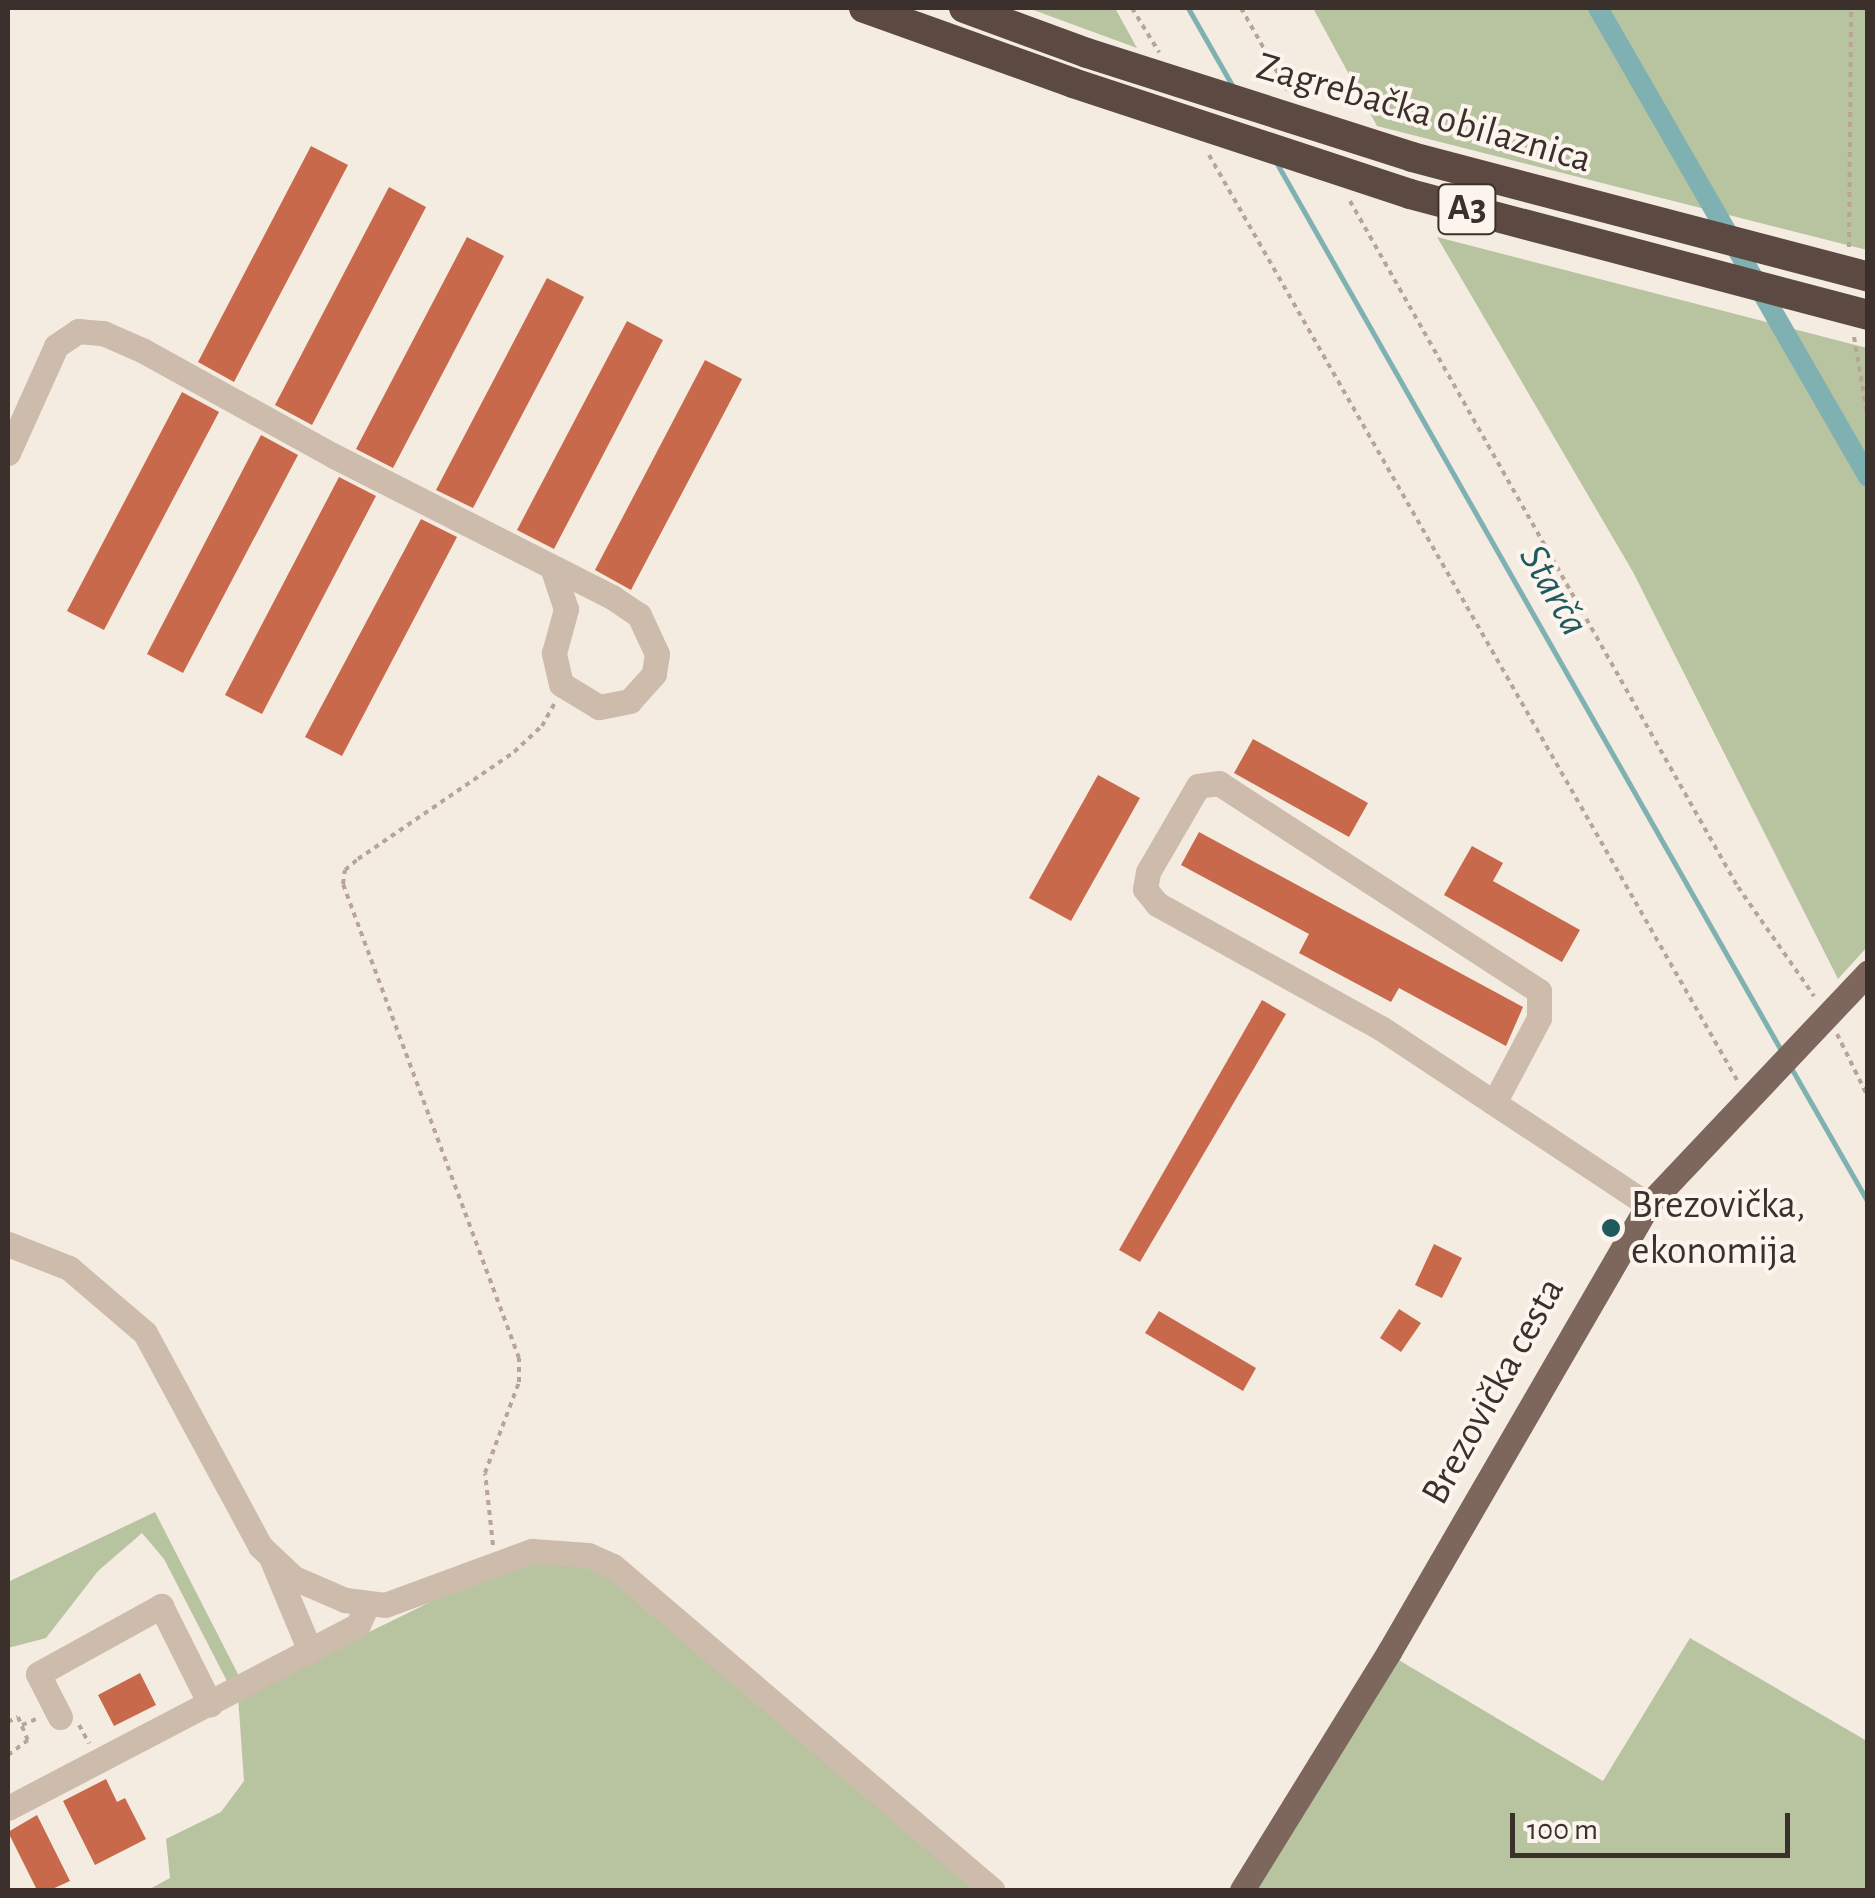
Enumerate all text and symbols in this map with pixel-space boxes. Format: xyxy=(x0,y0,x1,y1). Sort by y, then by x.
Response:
street label: Zagrebačka obilaznica xyxy=(1251,42,1597,184)
road number: A3 xyxy=(1437,176,1497,242)
water label: Starča xyxy=(1508,535,1600,645)
place label: Brezovička, ekonomija xyxy=(1631,1181,1805,1275)
marker: Brezovička, ekonomija xyxy=(1600,1217,1622,1239)
street label: Brezovička cesta xyxy=(1411,1269,1575,1513)
scale bar xyxy=(1515,1793,1795,1855)
text: 100 m xyxy=(1527,1815,1598,1845)

